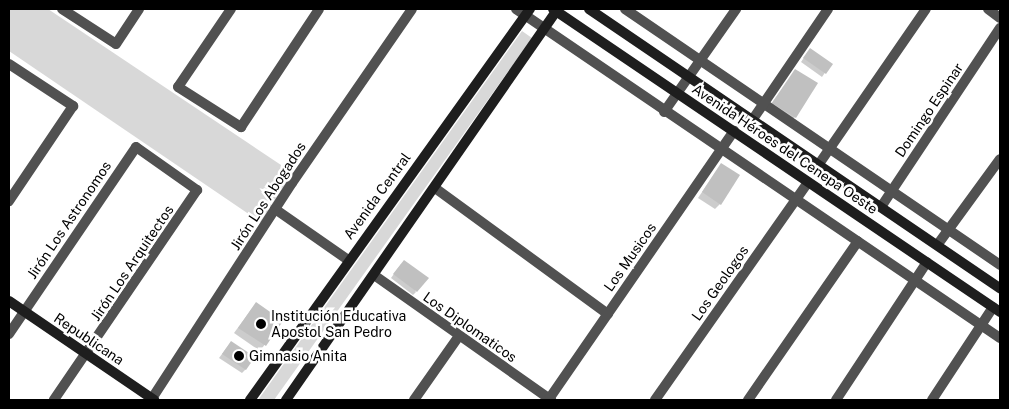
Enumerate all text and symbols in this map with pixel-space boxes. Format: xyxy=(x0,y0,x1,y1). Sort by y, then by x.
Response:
street label: Domingo Espinar xyxy=(891,60,967,160)
street label: Avenida Héroes del Cenepa Oeste xyxy=(689,80,881,218)
street label: Jirón Los Abogados xyxy=(227,139,309,253)
street label: Avenida Central xyxy=(340,149,414,243)
street label: Jirón Los Astronomos xyxy=(23,158,115,282)
street label: Jirón Los Arquitectos xyxy=(87,202,177,324)
street label: Los Musicos xyxy=(600,220,660,294)
street label: Los Geologos xyxy=(688,242,752,324)
street label: Los Diplomaticos xyxy=(420,288,520,366)
place label: Institución Educativa Apostol San Pedro xyxy=(271,308,406,341)
street label: Republicana xyxy=(51,309,127,369)
marker: Institución Educativa Apostol San Pedro xyxy=(255,318,267,330)
place label: Gimnasio Anita xyxy=(249,348,347,364)
marker: Gimnasio Anita xyxy=(233,350,245,362)

